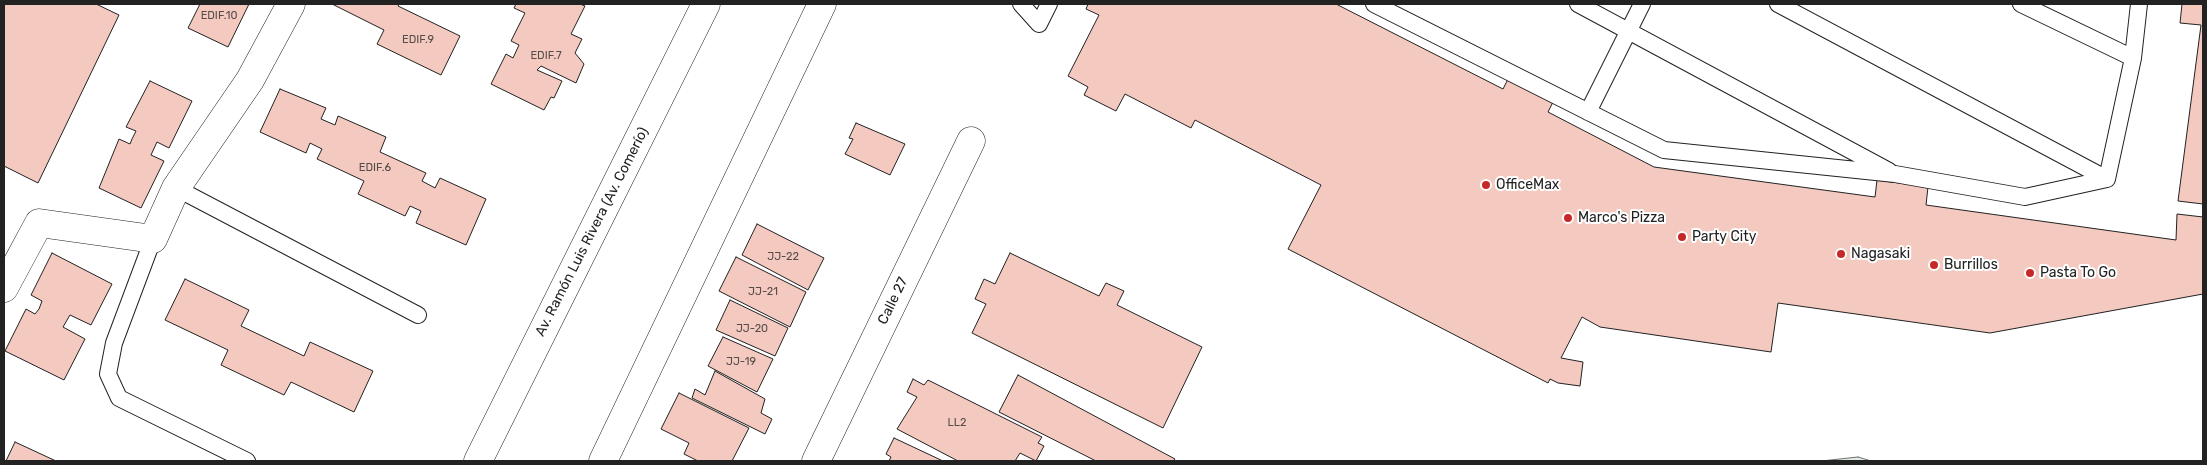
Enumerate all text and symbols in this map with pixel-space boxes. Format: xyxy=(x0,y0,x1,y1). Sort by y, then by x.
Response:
house number: EDIF.10 xyxy=(201,9,237,23)
house number: EDIF.9 xyxy=(402,33,434,47)
house number: EDIF.7 xyxy=(530,49,562,63)
street label: Av. Ramón Luis Rivera (Av. Comerío) xyxy=(532,125,652,339)
house number: EDIF.6 xyxy=(359,161,391,175)
place label: OfficeMax xyxy=(1496,177,1559,193)
marker: OfficeMax xyxy=(1480,179,1492,191)
place label: Marco's Pizza xyxy=(1578,210,1665,226)
marker: Marco's Pizza xyxy=(1562,212,1574,224)
place label: Party City xyxy=(1692,229,1756,245)
marker: Party City xyxy=(1676,231,1688,243)
place label: Nagasaki xyxy=(1851,246,1910,262)
marker: Nagasaki xyxy=(1835,248,1847,260)
house number: JJ-22 xyxy=(767,250,799,264)
place label: Burrillos xyxy=(1944,257,1998,273)
marker: Burrillos xyxy=(1928,259,1940,271)
place label: Pasta To Go xyxy=(2040,265,2116,281)
marker: Pasta To Go xyxy=(2024,267,2036,279)
street label: Calle 27 xyxy=(874,275,912,327)
house number: JJ-21 xyxy=(748,285,778,299)
house number: JJ-20 xyxy=(736,322,768,336)
house number: JJ-19 xyxy=(726,355,756,369)
house number: LL2 xyxy=(948,416,966,430)

